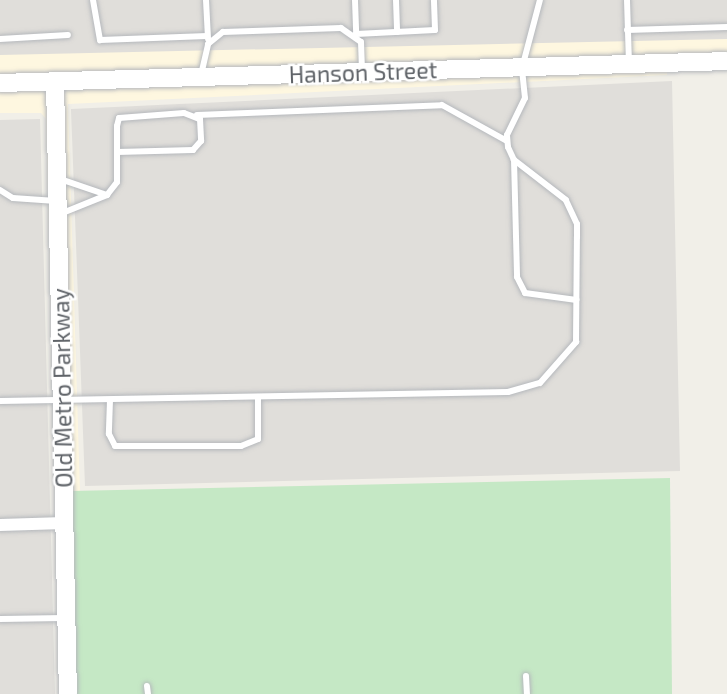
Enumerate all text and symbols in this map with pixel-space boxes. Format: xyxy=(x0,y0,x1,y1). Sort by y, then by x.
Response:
street label: Hanson Street xyxy=(288,56,438,88)
street label: Old Metro Parkway xyxy=(46,288,78,488)

